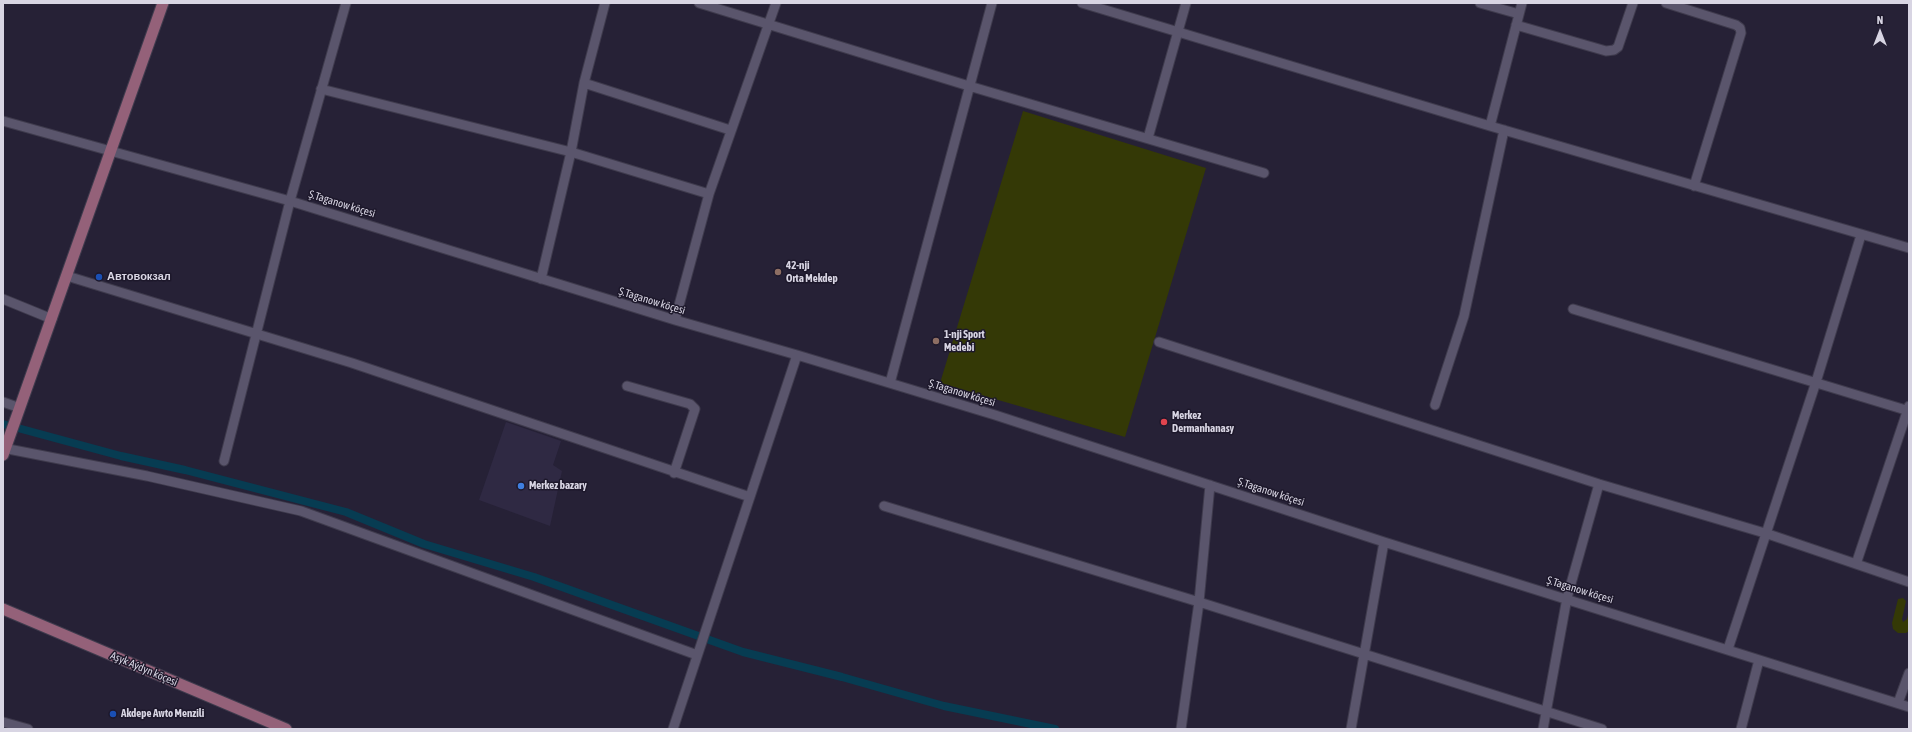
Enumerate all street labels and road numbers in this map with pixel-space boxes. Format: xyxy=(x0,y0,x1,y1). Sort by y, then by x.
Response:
street label: Ş.Taganow köçesi xyxy=(307,188,377,220)
street label: Ş.Taganow köçesi xyxy=(617,285,687,317)
street label: Ş.Taganow köçesi xyxy=(927,377,997,409)
street label: Ş.Taganow köçesi xyxy=(1236,475,1306,509)
street label: Ş.Taganow köçesi xyxy=(1545,574,1615,606)
street label: Aşyk Aýdyn köçesi xyxy=(108,649,180,689)

